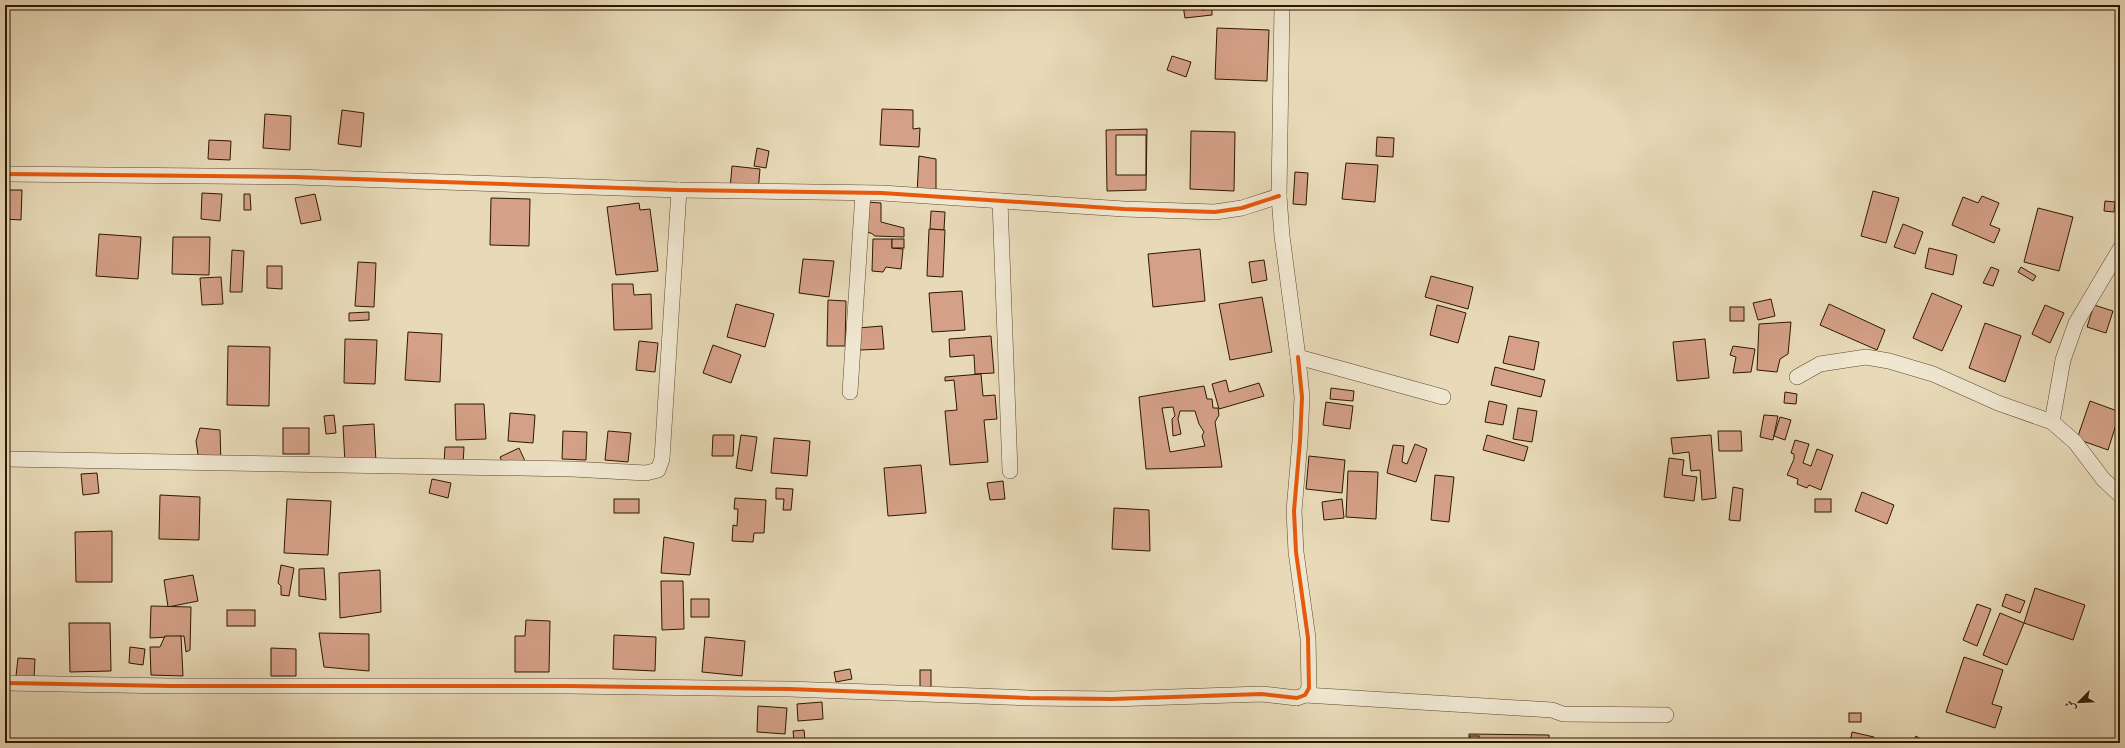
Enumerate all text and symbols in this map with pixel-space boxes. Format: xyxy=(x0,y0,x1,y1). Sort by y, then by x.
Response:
north arrow xyxy=(2059,682,2099,722)
text: ش xyxy=(2062,698,2078,713)

